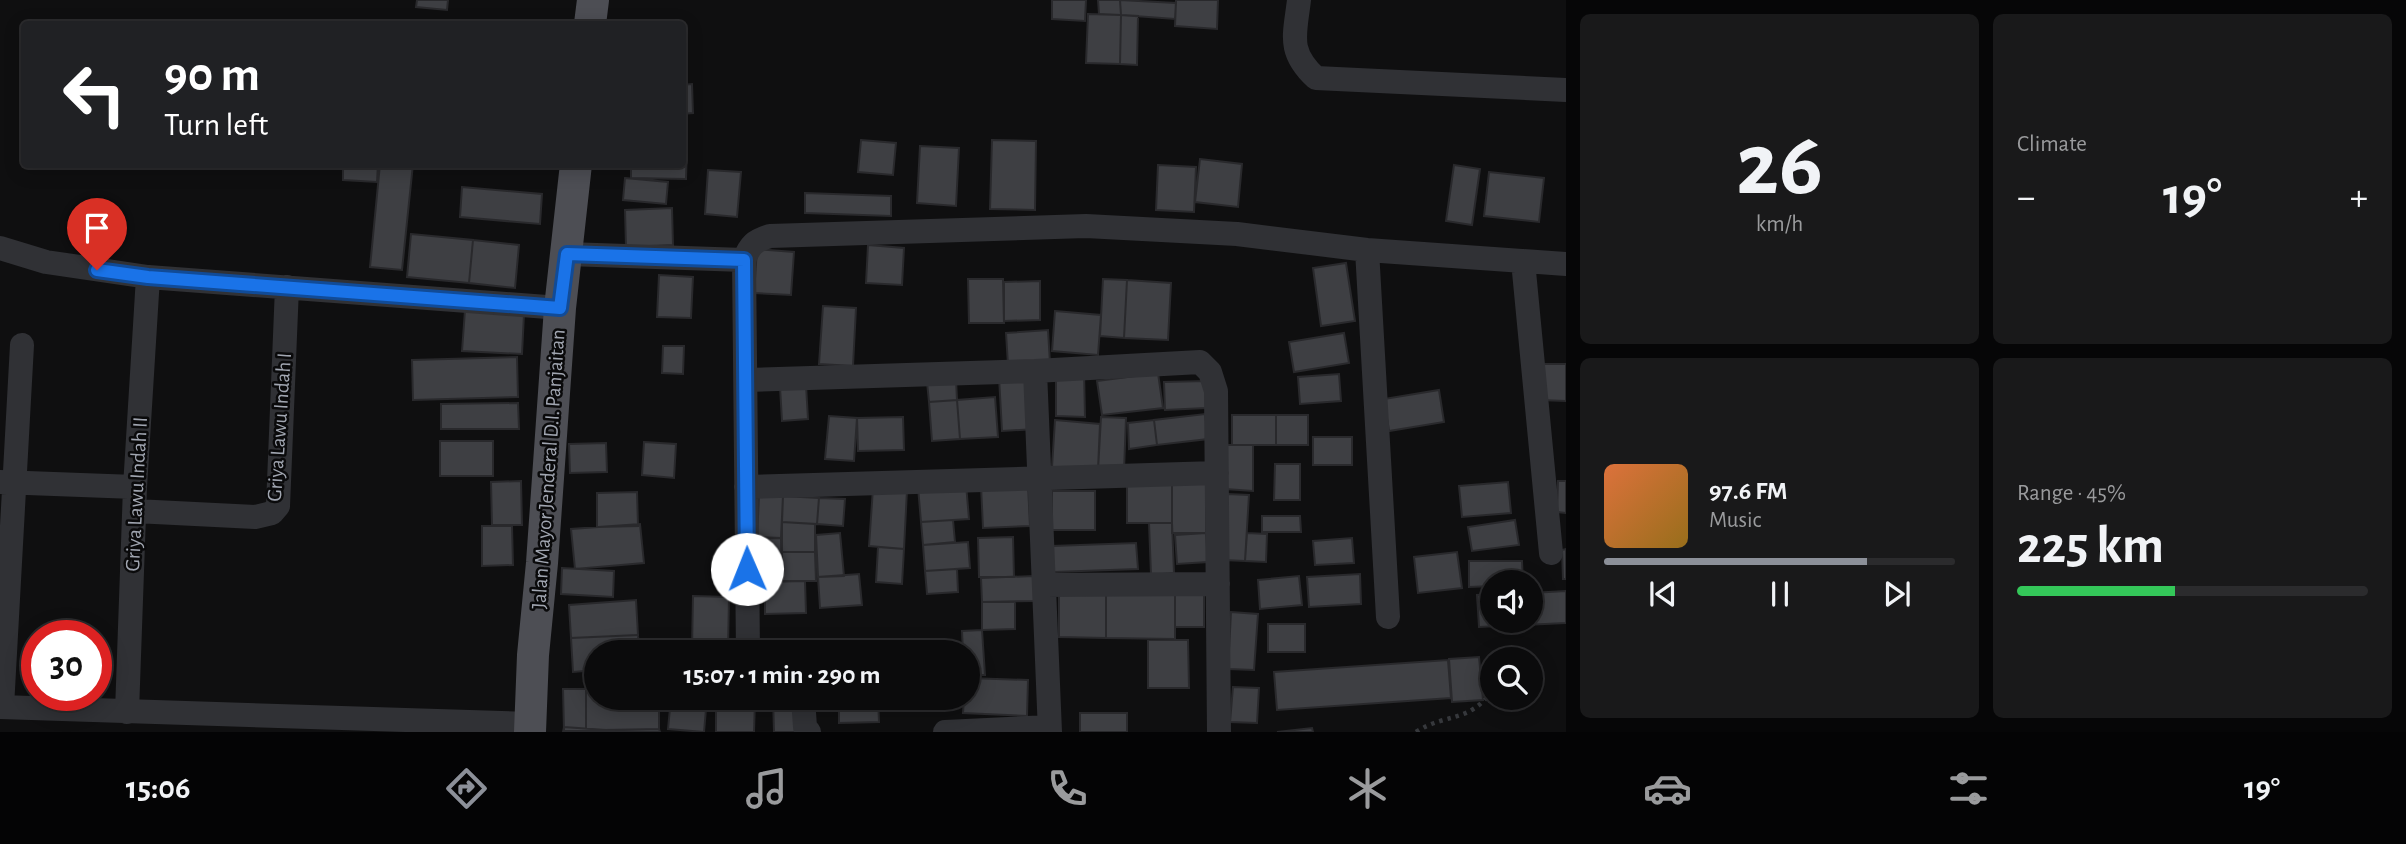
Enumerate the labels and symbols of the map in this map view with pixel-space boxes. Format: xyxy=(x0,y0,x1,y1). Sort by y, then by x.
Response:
pin xyxy=(67,198,127,270)
street label: Jalan Mayor Jenderal D.I. Panjaitan xyxy=(528,328,569,610)
street label: Griya Lawu Indah I xyxy=(264,352,295,502)
street label: Griya Lawu Indah II xyxy=(122,416,151,572)
position arrow xyxy=(710,532,784,606)
speed limit sign: 30 xyxy=(21,620,112,711)

